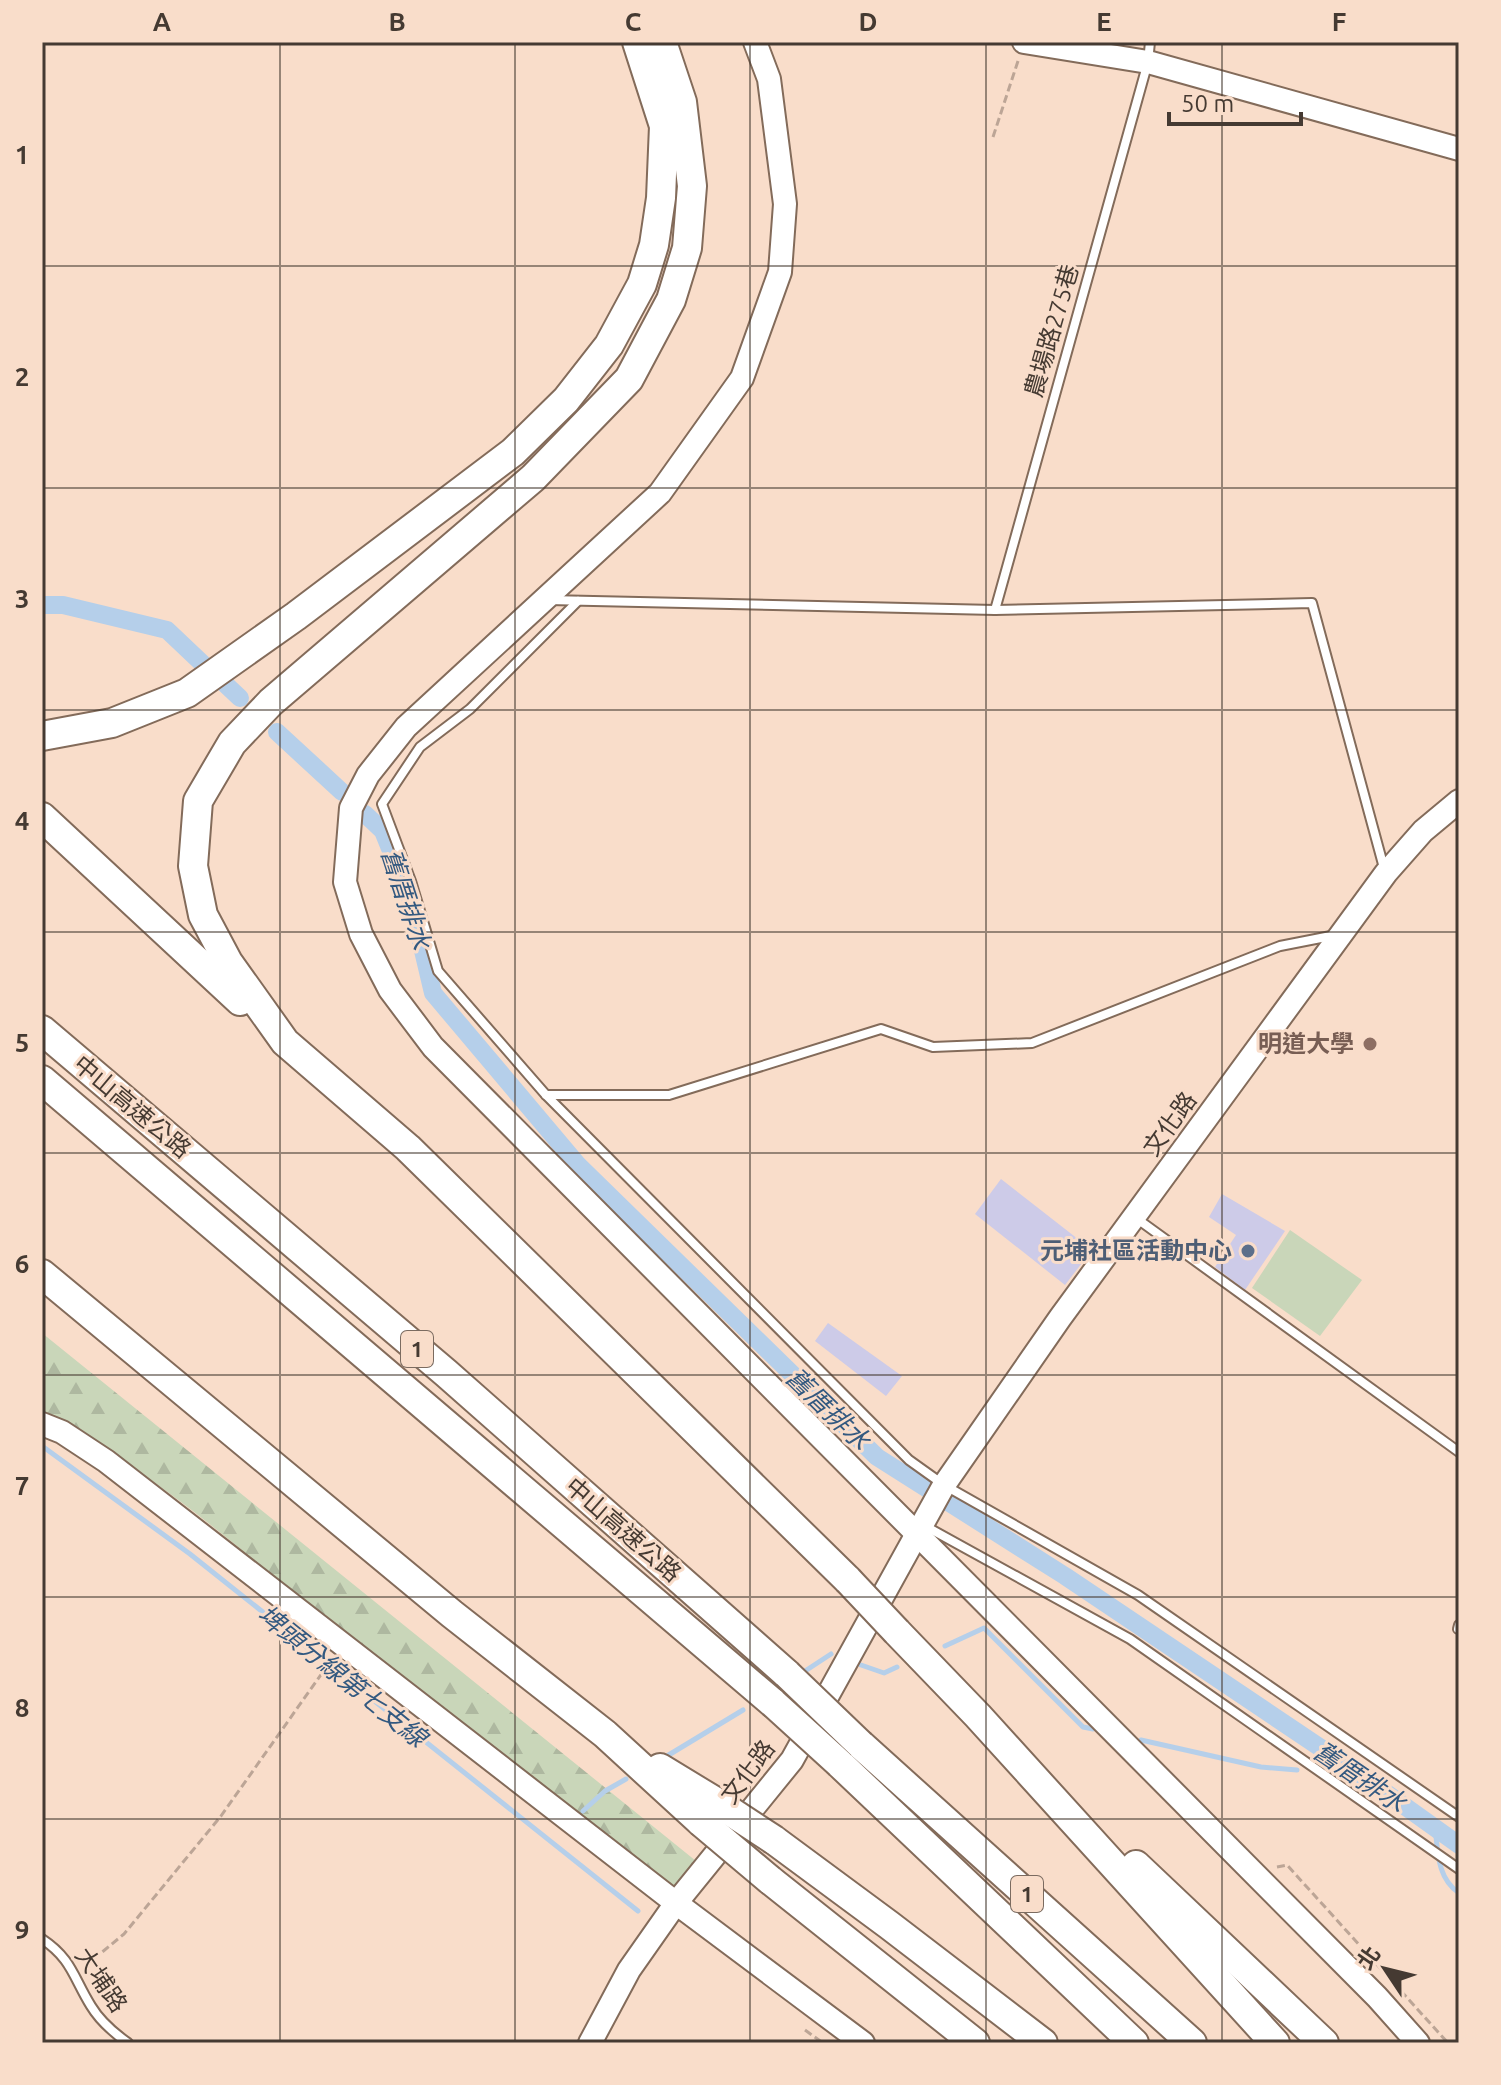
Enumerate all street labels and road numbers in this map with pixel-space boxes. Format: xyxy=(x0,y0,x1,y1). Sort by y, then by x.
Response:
street label: 農場路275巷 xyxy=(1020,261,1083,400)
street label: 中山高速公路 xyxy=(68,1050,196,1163)
street label: 文化路 xyxy=(1138,1087,1202,1161)
road number: 1 xyxy=(401,1331,433,1367)
street label: 中山高速公路 xyxy=(560,1472,687,1587)
street label: 文化路 xyxy=(715,1735,780,1809)
road number: 1 xyxy=(1011,1876,1043,1912)
street label: 大埔路 xyxy=(70,1942,133,2017)

